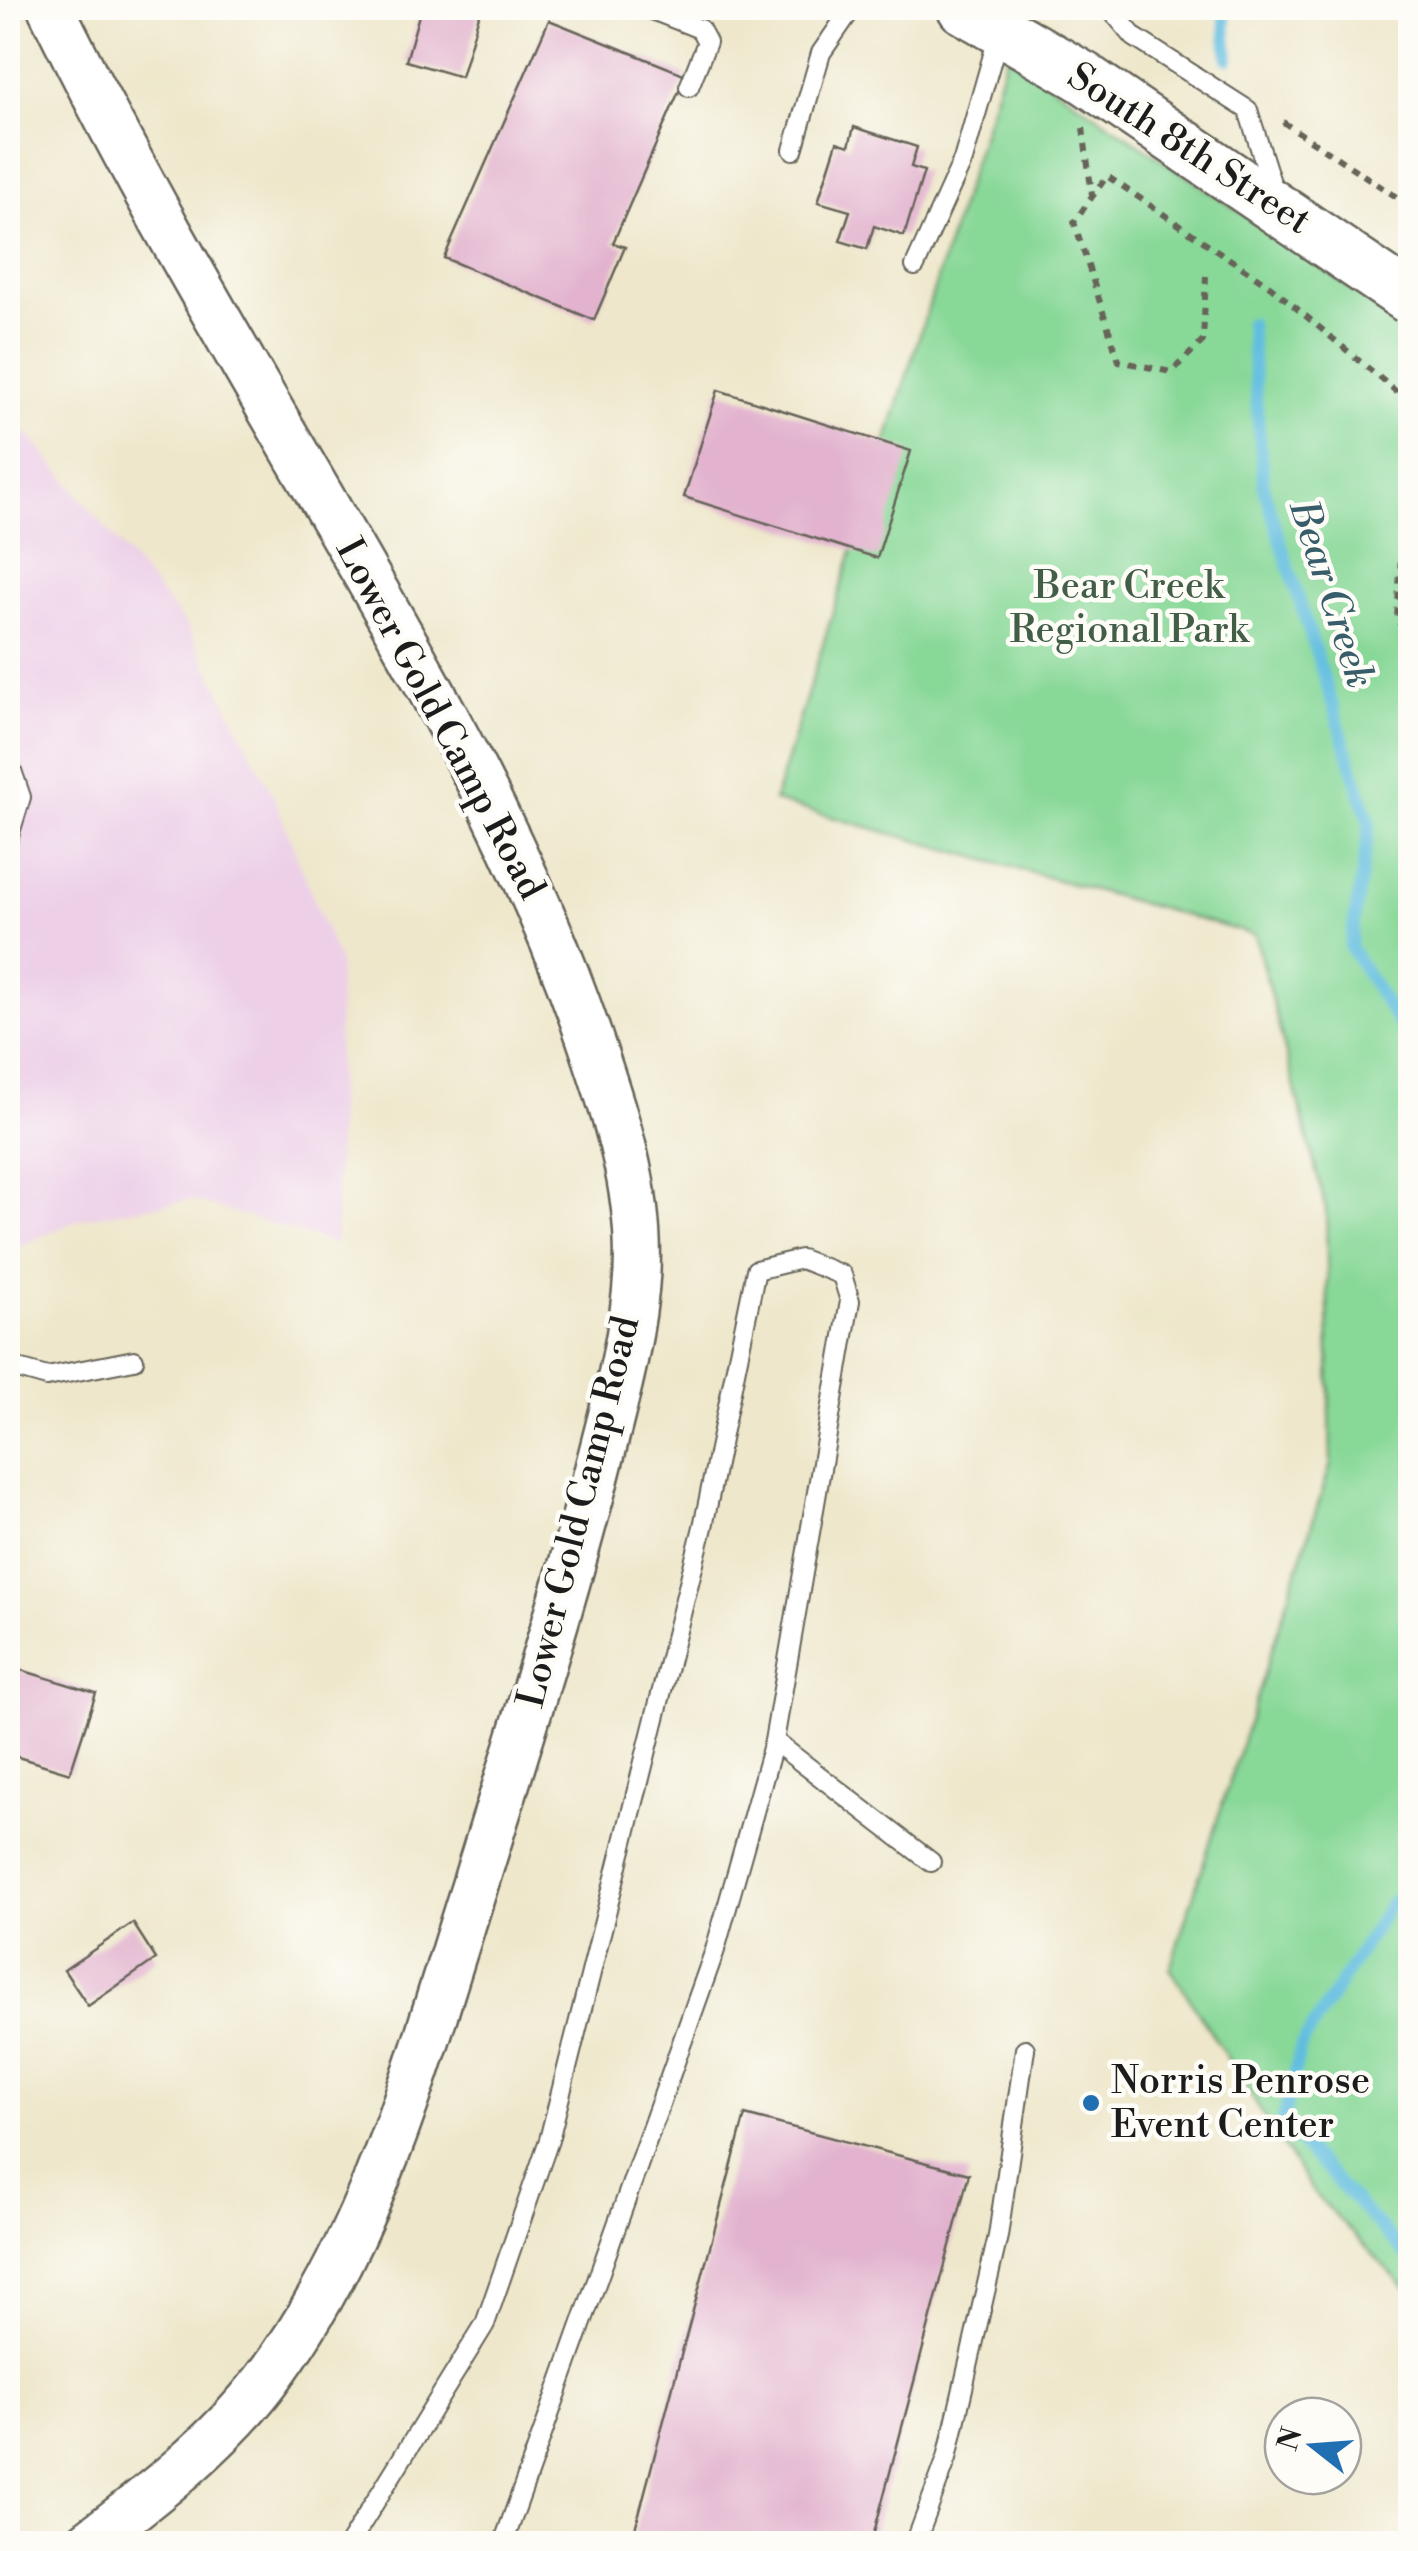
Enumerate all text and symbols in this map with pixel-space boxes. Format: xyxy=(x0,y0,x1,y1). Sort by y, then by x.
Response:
street label: South 8th Street xyxy=(1059,53,1319,245)
water label: Bear Creek xyxy=(1277,493,1385,694)
street label: Lower Gold Camp Road xyxy=(325,531,555,908)
park label: Bear Creek Regional Park xyxy=(1010,563,1251,654)
street label: Lower Gold Camp Road xyxy=(508,1311,650,1713)
place label: Norris Penrose Event Center xyxy=(1111,2058,1370,2149)
marker: Norris Penrose Event Center xyxy=(1080,2092,1102,2114)
north arrow xyxy=(1263,2396,1363,2496)
text: N xyxy=(1271,2423,1311,2455)

